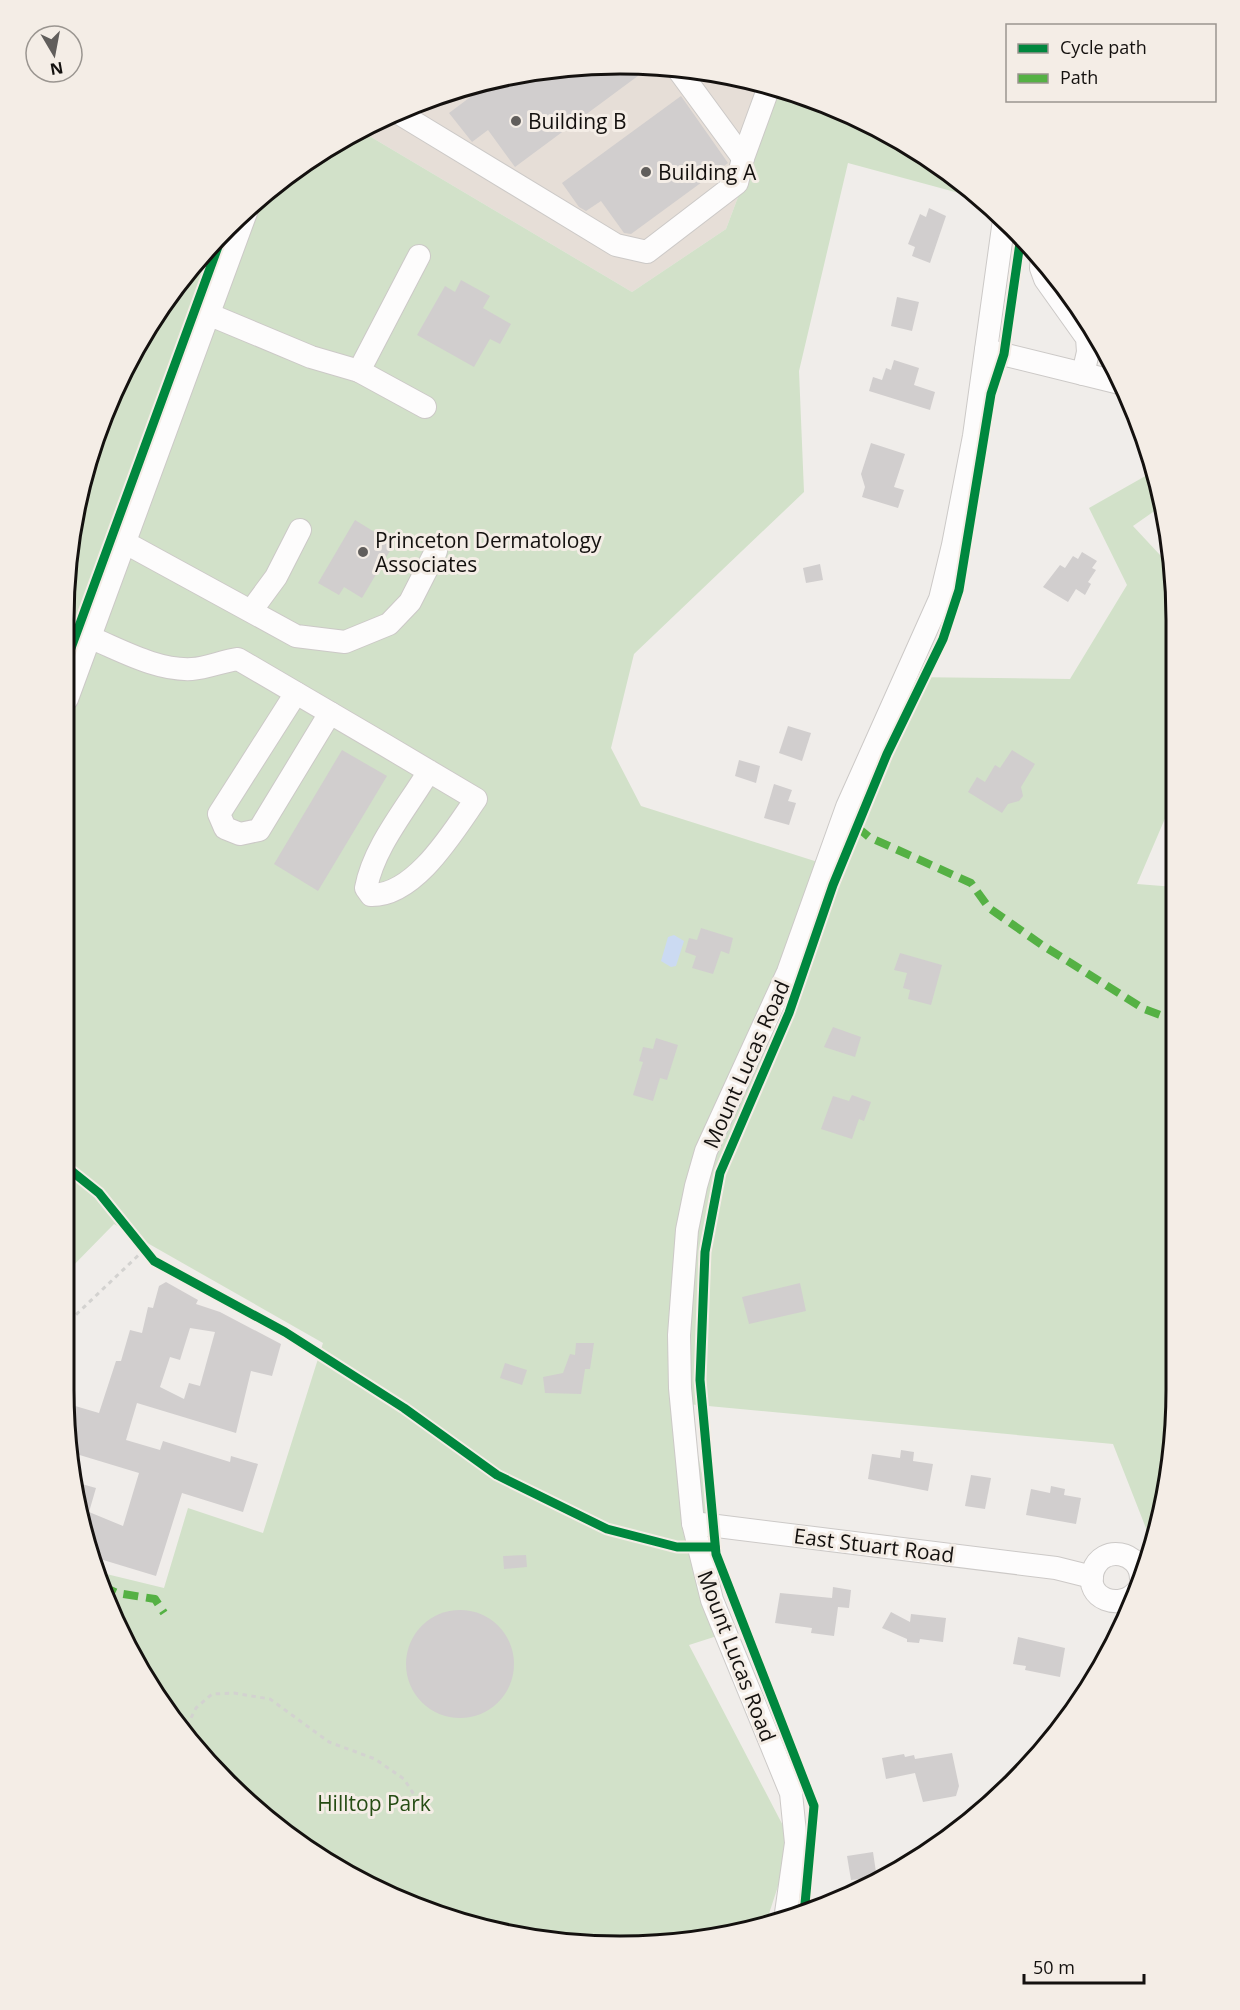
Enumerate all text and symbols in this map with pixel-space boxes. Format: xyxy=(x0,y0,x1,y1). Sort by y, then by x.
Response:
north arrow xyxy=(24,24,84,84)
legend xyxy=(1006,24,1216,102)
text: Cycle path xyxy=(1060,35,1147,59)
text: N xyxy=(48,57,65,81)
text: Path xyxy=(1060,65,1098,89)
place label: Building B xyxy=(528,107,627,135)
marker: Building B xyxy=(509,114,523,128)
place label: Building A xyxy=(658,158,757,186)
marker: Building A xyxy=(639,165,653,179)
place label: Princeton Dermatology Associates xyxy=(375,526,602,578)
marker: Princeton Dermatology Associates xyxy=(356,545,370,559)
street label: Mount Lucas Road xyxy=(696,975,796,1153)
street label: East Stuart Road xyxy=(792,1521,956,1569)
street label: Mount Lucas Road xyxy=(691,1566,783,1746)
park label: Hilltop Park xyxy=(317,1789,431,1817)
scale bar xyxy=(1024,1947,1144,1985)
text: 50 m xyxy=(1033,1955,1075,1979)

